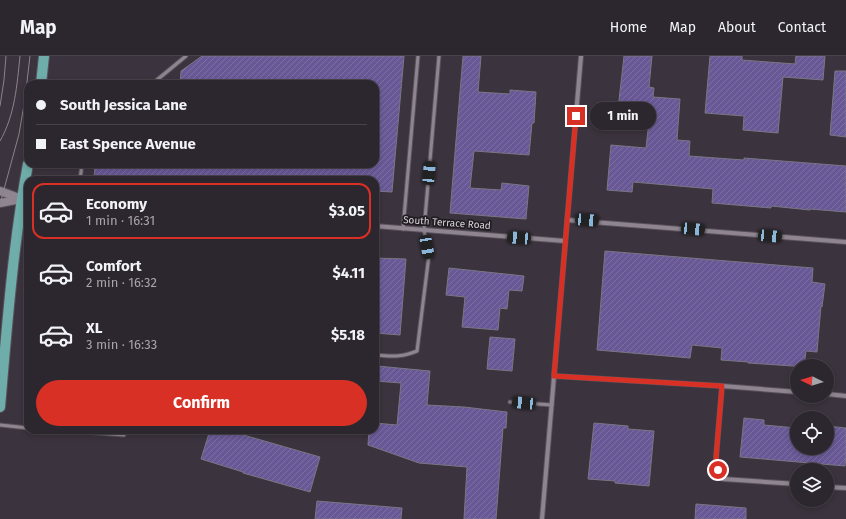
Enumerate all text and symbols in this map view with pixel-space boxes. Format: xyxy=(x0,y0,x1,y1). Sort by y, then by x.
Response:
text: Map xyxy=(20,16,57,39)
text: Home xyxy=(610,19,647,36)
text: Map xyxy=(669,19,696,36)
text: About xyxy=(718,19,756,36)
text: Contact xyxy=(778,19,826,36)
text: South Jessica Lane xyxy=(60,96,187,114)
callout: 1 min xyxy=(590,102,656,130)
route end xyxy=(567,107,585,125)
text: 1 min xyxy=(607,108,639,123)
text: East Spence Avenue xyxy=(60,135,196,153)
car xyxy=(422,161,436,185)
icon: car xyxy=(38,193,74,229)
text: Economy xyxy=(86,195,147,213)
text: $3.05 xyxy=(329,202,365,220)
text: 1 min · 16:31 xyxy=(86,213,155,228)
car xyxy=(575,213,599,227)
street label: South Terrace Road xyxy=(403,214,491,232)
car xyxy=(681,222,705,236)
car xyxy=(758,229,782,243)
car xyxy=(507,231,531,245)
car xyxy=(419,234,435,260)
icon: car xyxy=(38,255,74,291)
text: Comfort xyxy=(86,257,142,275)
text: $4.11 xyxy=(333,264,365,282)
text: 2 min · 16:32 xyxy=(86,275,157,290)
icon: car xyxy=(38,317,74,353)
text: XL xyxy=(86,319,102,337)
text: $5.18 xyxy=(331,326,365,344)
text: 3 min · 16:33 xyxy=(86,337,157,352)
north arrow xyxy=(790,359,834,403)
map controls xyxy=(790,359,834,507)
button: Confirm xyxy=(36,380,367,426)
car xyxy=(512,396,536,410)
button: locate xyxy=(790,411,834,455)
route start xyxy=(709,461,727,479)
button: layers xyxy=(790,463,834,507)

